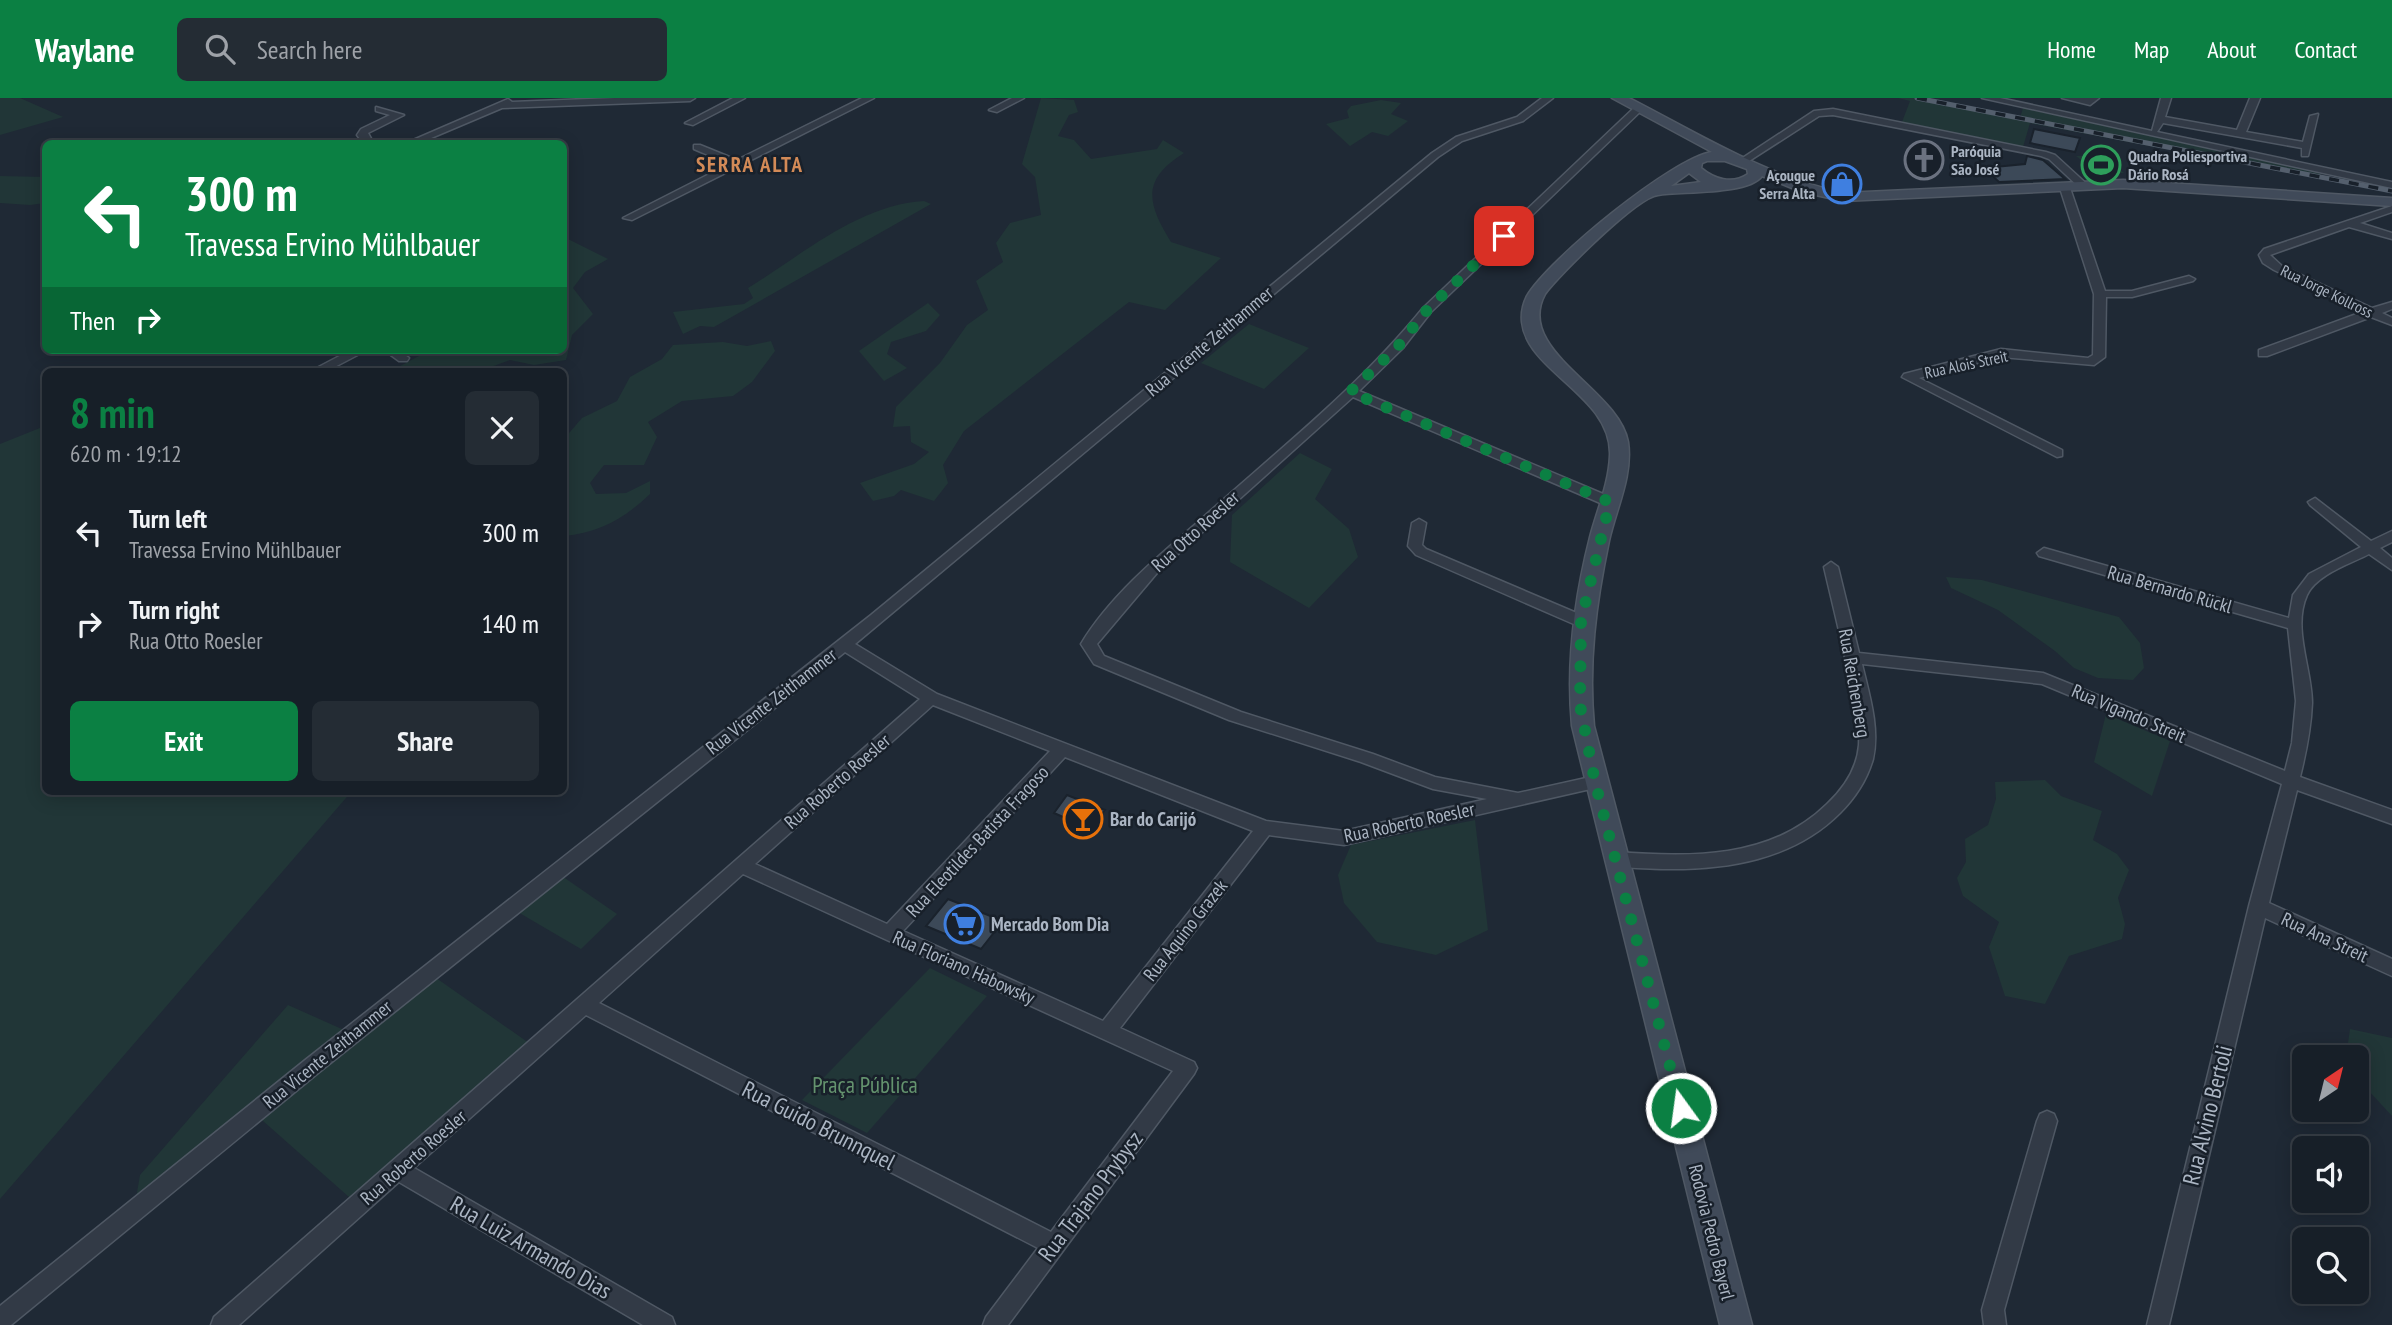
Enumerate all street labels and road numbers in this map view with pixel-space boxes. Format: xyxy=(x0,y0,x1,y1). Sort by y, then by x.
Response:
street label: Rua Jorge Kollross xyxy=(2278,260,2376,322)
street label: Rua Vicente Zeithammer xyxy=(1140,280,1278,401)
street label: Rua Alois Streit xyxy=(1923,345,2010,383)
street label: Rua Otto Roesler xyxy=(1146,485,1245,577)
street label: Rua Bernardo Rückl xyxy=(2105,560,2236,618)
street label: Rua Reichenberg xyxy=(1834,627,1876,739)
street label: Rua Vicente Zeithammer xyxy=(701,642,842,759)
street label: Rua Vigando Streit xyxy=(2068,678,2190,748)
street label: Rua Roberto Roesler xyxy=(779,728,896,834)
street label: Rua Eleotildes Batista Fragoso xyxy=(900,760,1054,922)
street label: Rua Roberto Roesler xyxy=(1341,796,1477,848)
street label: Rua Aquino Grazek xyxy=(1138,874,1233,986)
street label: Rua Ana Streit xyxy=(2278,906,2373,968)
street label: Rua Floriano Habowsky xyxy=(889,925,1040,1009)
street label: Rua Vicente Zeithammer xyxy=(258,994,397,1113)
street label: Rua Alvino Bertoli xyxy=(2176,1042,2238,1188)
street label: Rua Guido Brunnquel xyxy=(737,1074,901,1176)
street label: Rua Roberto Roesler xyxy=(355,1104,472,1210)
street label: Rua Trajano Prybysz xyxy=(1031,1125,1149,1267)
street label: Rodovia Pedro Bayerl xyxy=(1684,1162,1741,1303)
street label: Rua Luiz Armando Dias xyxy=(445,1189,617,1305)

